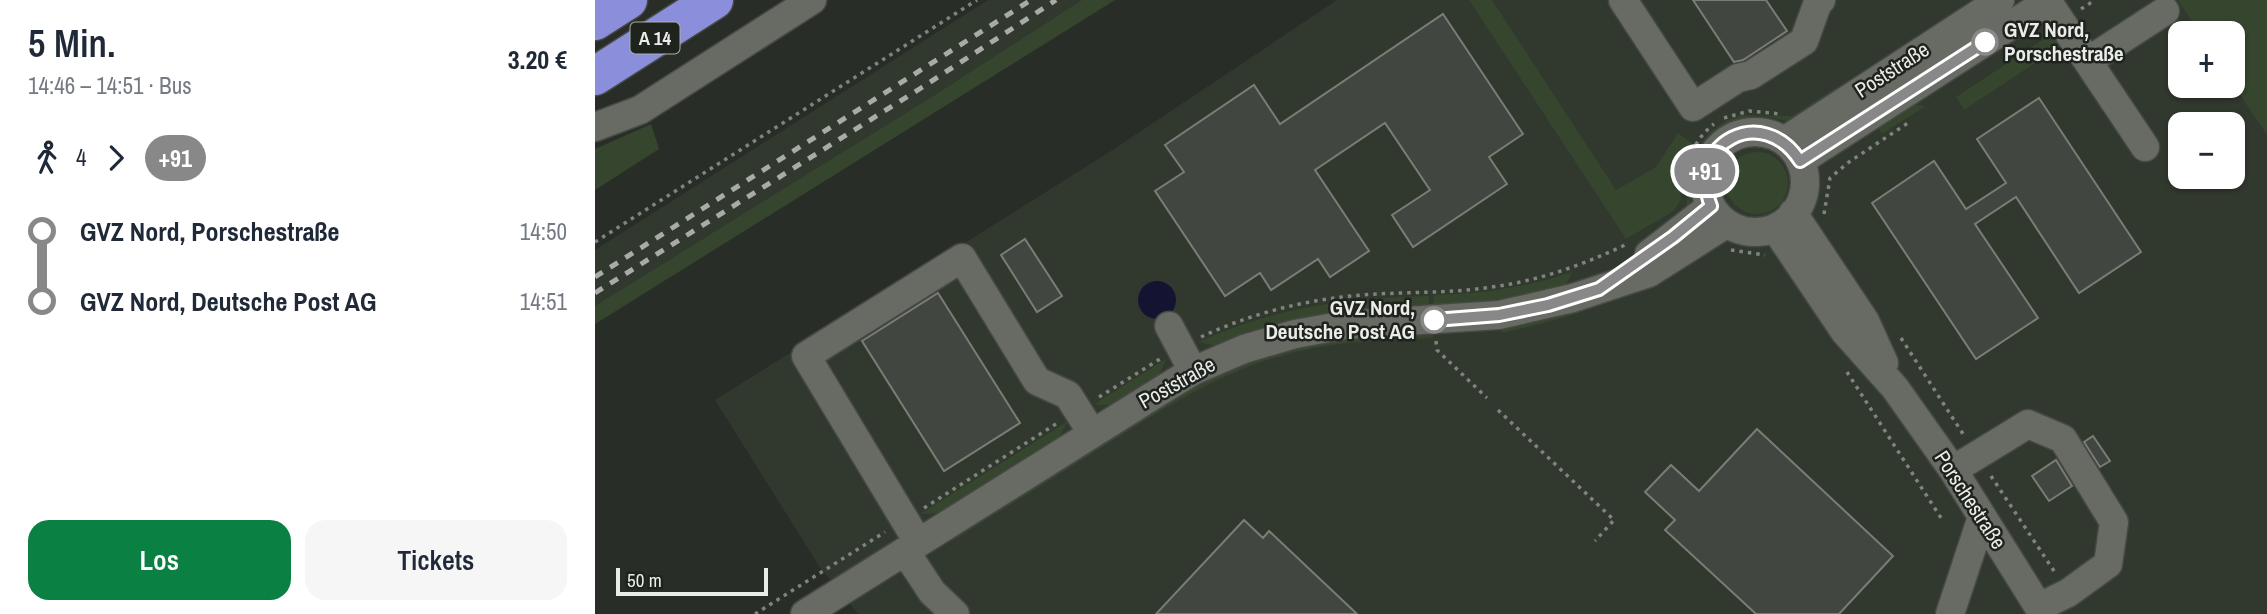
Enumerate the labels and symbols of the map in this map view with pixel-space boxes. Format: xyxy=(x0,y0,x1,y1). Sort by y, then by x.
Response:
place label: GVZ Nord, Porschestraße xyxy=(2004,15,2124,68)
road number: A 14 xyxy=(631,22,679,54)
marker: GVZ Nord, Porschestraße xyxy=(1972,29,1998,55)
street label: Poststraße xyxy=(1849,35,1935,104)
line badge: +91 xyxy=(1665,148,1745,194)
place label: GVZ Nord, Deutsche Post AG xyxy=(1265,293,1415,346)
marker: GVZ Nord, Deutsche Post AG xyxy=(1421,307,1447,333)
street label: Poststraße xyxy=(1133,350,1220,415)
street label: Porschestraße xyxy=(1928,445,2013,555)
scale bar xyxy=(616,565,768,597)

